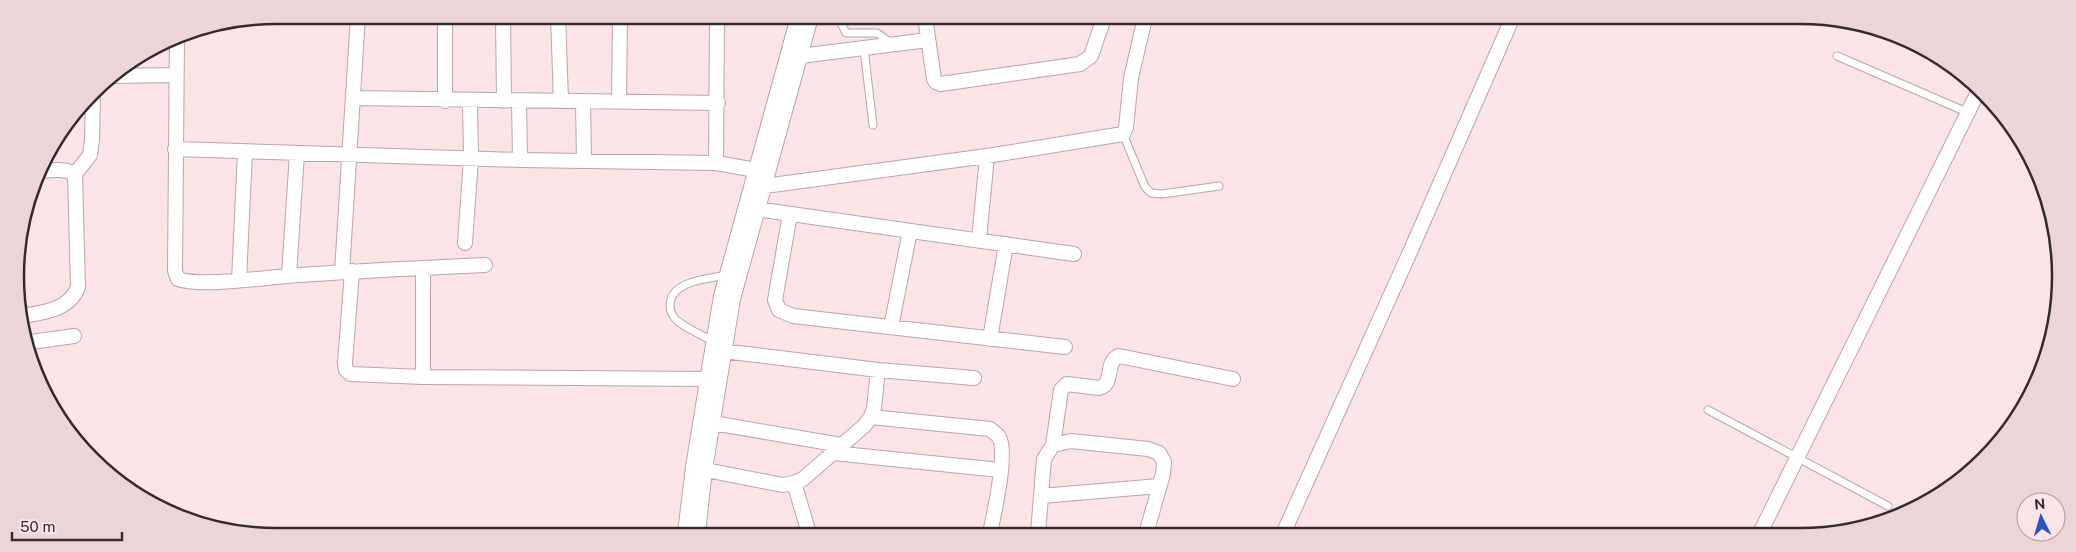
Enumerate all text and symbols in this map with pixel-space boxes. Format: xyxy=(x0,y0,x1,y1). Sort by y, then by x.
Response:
north arrow xyxy=(2016,492,2066,542)
text: N xyxy=(2034,496,2046,512)
scale bar xyxy=(12,510,122,542)
text: 50 m xyxy=(20,518,55,535)

